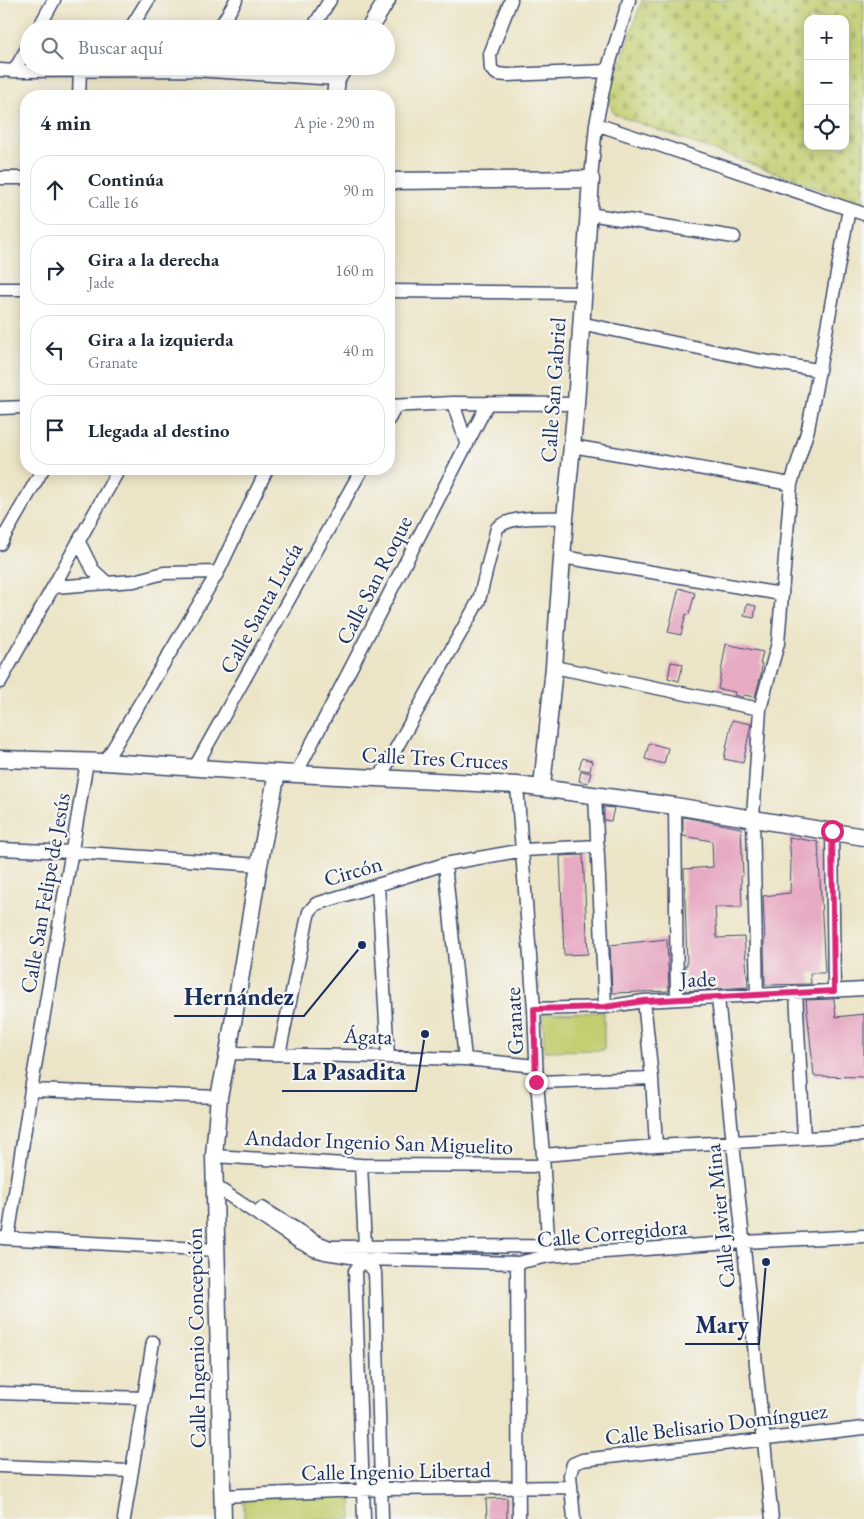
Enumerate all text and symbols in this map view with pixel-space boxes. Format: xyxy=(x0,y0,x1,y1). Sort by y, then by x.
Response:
map controls xyxy=(804,15,849,150)
button: + xyxy=(804,15,849,60)
search box xyxy=(20,20,395,75)
icon: search xyxy=(38,34,66,62)
text: Buscar aquí xyxy=(78,35,163,60)
button: − xyxy=(804,60,849,105)
button: locate xyxy=(804,105,849,150)
text: 4 min xyxy=(40,109,91,136)
text: A pie · 290 m xyxy=(294,112,375,133)
text: Continúa xyxy=(88,167,164,192)
icon: ahead xyxy=(41,176,69,204)
text: 90 m xyxy=(343,180,374,201)
text: Calle 16 xyxy=(88,192,138,213)
text: Gira a la derecha xyxy=(88,247,219,272)
icon: right xyxy=(41,256,69,284)
text: 160 m xyxy=(335,260,374,281)
text: Jade xyxy=(88,272,114,293)
street label: Calle San Gabriel xyxy=(533,316,573,464)
text: Gira a la izquierda xyxy=(88,327,234,352)
icon: left xyxy=(41,336,69,364)
text: 40 m xyxy=(343,340,374,361)
text: Granate xyxy=(88,352,138,373)
icon: arrive xyxy=(41,416,69,444)
text: Llegada al destino xyxy=(88,418,230,443)
street label: Calle San Roque xyxy=(329,510,419,649)
street label: Calle Santa Lucía xyxy=(213,537,309,679)
street label: Calle Tres Cruces xyxy=(361,740,509,776)
street label: Calle San Felipe de Jesús xyxy=(13,790,77,996)
route start xyxy=(821,820,844,843)
street label: Circón xyxy=(320,849,386,893)
street label: Jade xyxy=(678,964,717,994)
callout: Hernández xyxy=(174,977,304,1016)
text: Hernández xyxy=(184,981,295,1012)
street label: Granate xyxy=(498,986,530,1056)
street label: Ágata xyxy=(342,1021,393,1051)
callout: La Pasadita xyxy=(282,1052,416,1091)
text: La Pasadita xyxy=(292,1056,406,1087)
route end xyxy=(525,1071,548,1094)
street label: Andador Ingenio San Miguelito xyxy=(243,1123,514,1161)
street label: Calle Javier Mina xyxy=(698,1142,742,1289)
street label: Calle Corregidora xyxy=(536,1212,689,1254)
street label: Calle Ingenio Concepción xyxy=(180,1227,212,1449)
callout: Mary xyxy=(685,1305,759,1344)
text: Mary xyxy=(695,1309,749,1341)
street label: Calle Belisario Domínguez xyxy=(603,1396,829,1452)
street label: Calle Ingenio Libertad xyxy=(301,1455,492,1487)

